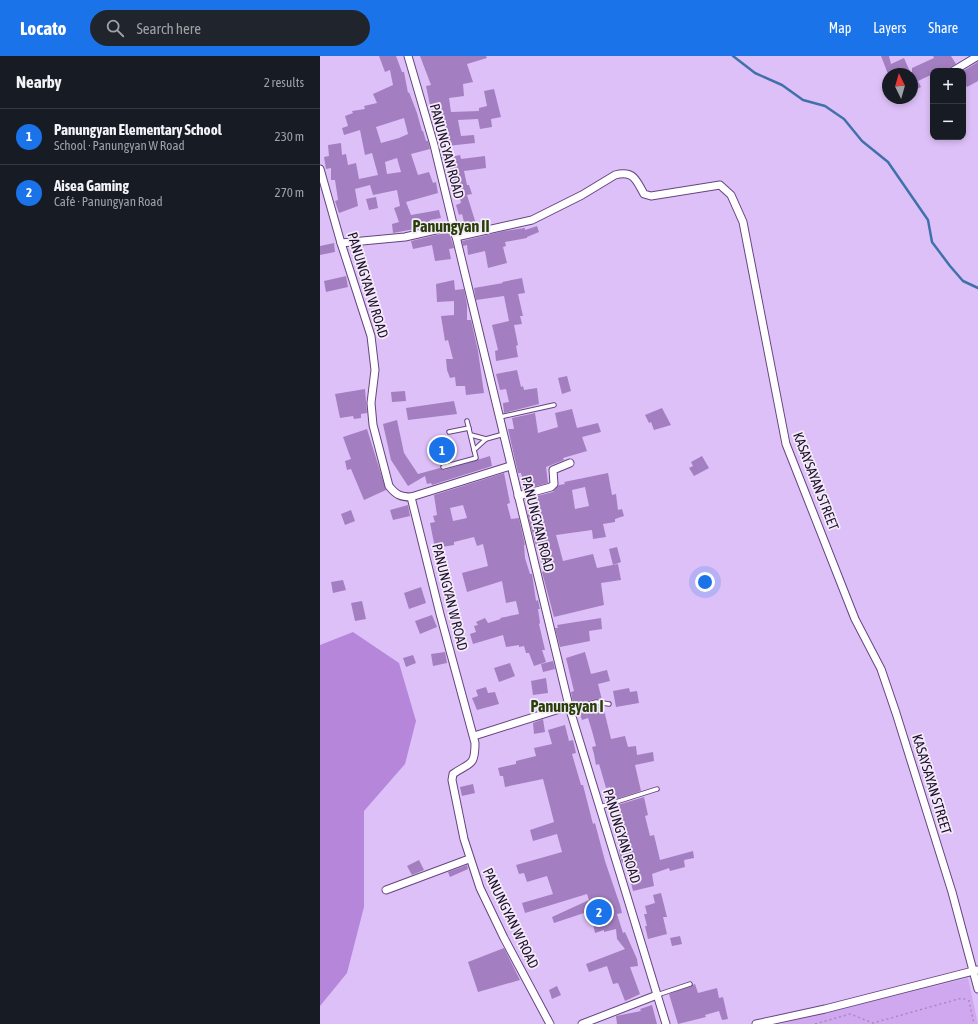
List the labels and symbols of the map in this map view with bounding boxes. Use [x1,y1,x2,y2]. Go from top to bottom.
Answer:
north arrow [882,68,918,104]
street label: PANUNGYAN ROAD [427,102,467,200]
district label: Panungyan II [412,217,490,235]
street label: PANUNGYAN W ROAD [344,230,392,340]
street label: KASAYSAYAN STREET [790,430,842,532]
pin: 1 [429,435,455,465]
street label: PANUNGYAN ROAD [518,475,558,573]
street label: PANUNGYAN W ROAD [429,542,471,652]
your location [695,572,715,592]
district label: Panungyan I [531,697,604,715]
street label: KASAYSAYAN STREET [909,732,955,836]
street label: PANUNGYAN ROAD [600,787,644,885]
street label: PANUNGYAN W ROAD [480,865,542,971]
pin: 2 [586,897,612,927]

